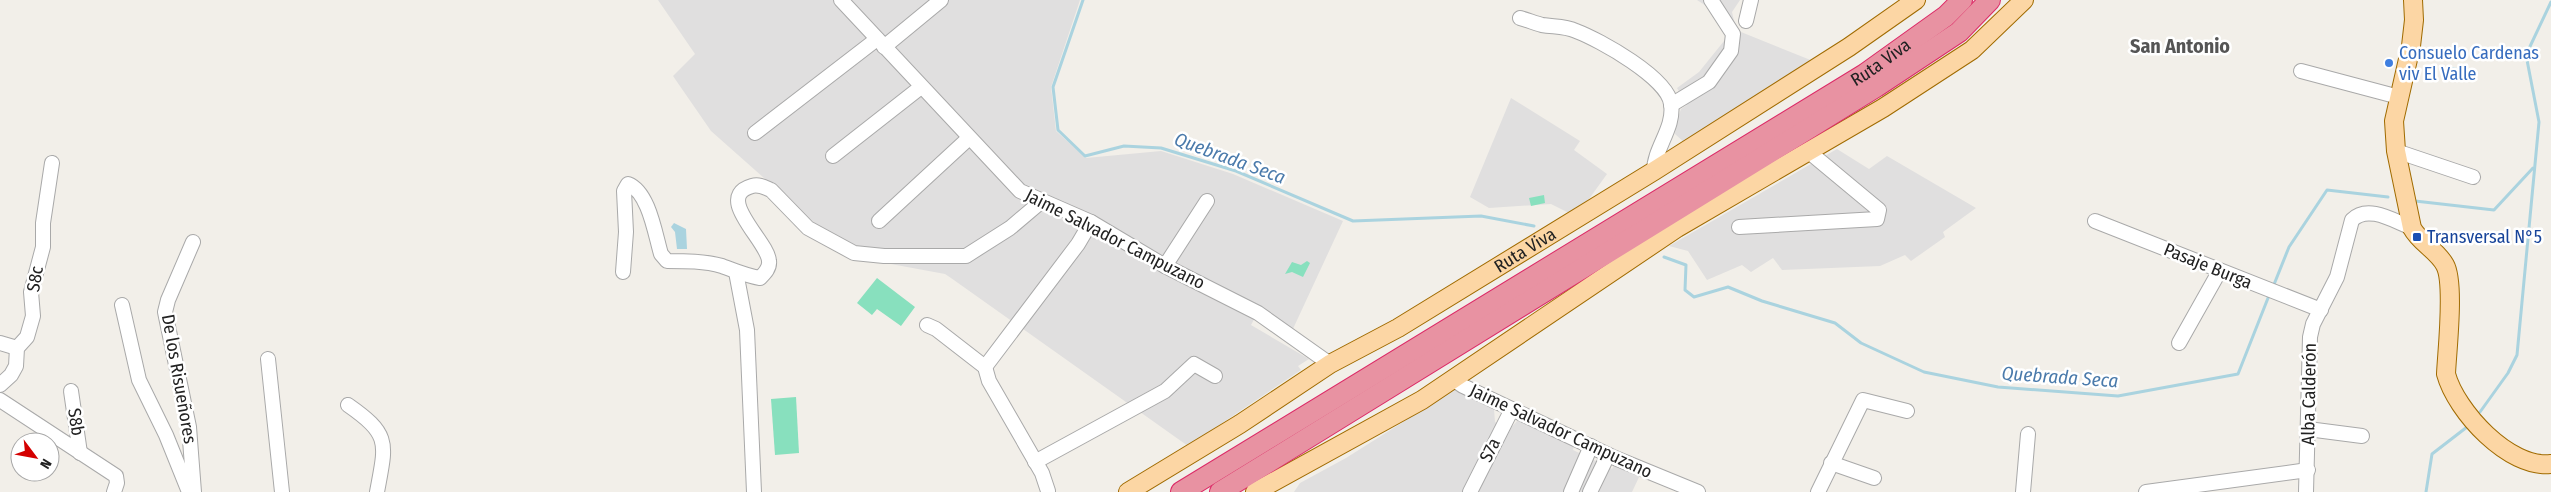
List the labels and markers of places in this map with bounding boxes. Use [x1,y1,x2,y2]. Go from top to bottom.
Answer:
place label: Consuelo Cardenas viv El Valle [2399,42,2539,85]
marker: Consuelo Cardenas viv El Valle [2383,57,2395,69]
place label: Transversal N°5 [2427,226,2542,248]
marker: Transversal N°5 [2411,231,2423,243]

